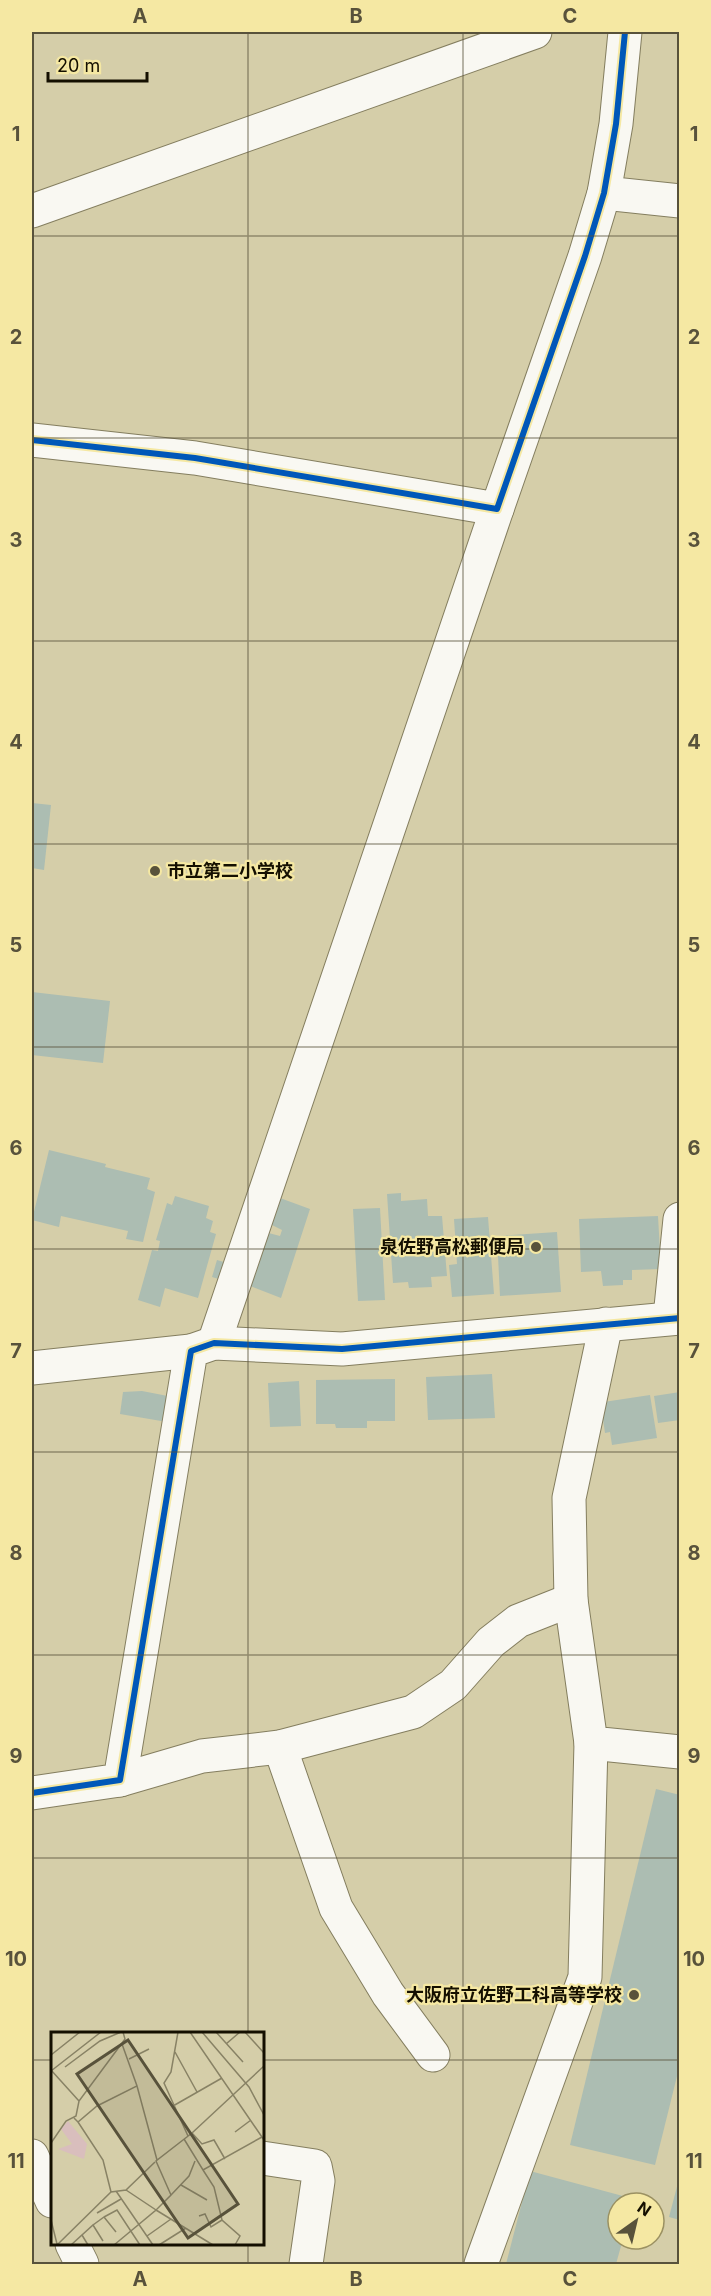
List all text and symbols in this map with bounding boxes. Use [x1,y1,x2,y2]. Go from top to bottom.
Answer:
text: A [133,4,148,28]
text: B [349,4,363,28]
text: C [563,4,577,28]
scale bar [48,45,147,83]
text: 20 m [57,55,100,76]
text: 1 [12,122,20,146]
text: 1 [690,122,698,146]
text: 2 [10,325,22,349]
text: 2 [688,325,700,349]
text: 3 [10,528,22,552]
text: 3 [688,528,700,552]
text: 4 [9,730,23,754]
text: 4 [687,730,701,754]
place label: 市立第二小学校 [167,860,293,881]
marker: 市立第二小学校 [148,864,162,878]
text: 5 [10,933,22,957]
text: 5 [688,933,700,957]
text: 6 [10,1136,23,1160]
text: 6 [688,1136,701,1160]
place label: 泉佐野高松郵便局 [380,1236,524,1257]
marker: 泉佐野高松郵便局 [529,1240,543,1254]
text: 7 [10,1339,22,1363]
text: 7 [688,1339,700,1363]
text: 8 [9,1541,23,1565]
text: 8 [687,1541,701,1565]
text: 9 [10,1744,23,1768]
text: 9 [688,1744,701,1768]
text: 10 [5,1947,27,1971]
text: 10 [683,1947,705,1971]
place label: 大阪府立佐野工科高等学校 [406,1984,622,2005]
marker: 大阪府立佐野工科高等学校 [627,1988,641,2002]
inset map [51,2032,264,2245]
text: 11 [7,2149,25,2173]
text: 11 [685,2149,703,2173]
north arrow [606,2191,666,2251]
text: N [634,2197,655,2220]
text: A [133,2267,148,2291]
text: B [349,2267,363,2291]
text: C [563,2267,577,2291]

